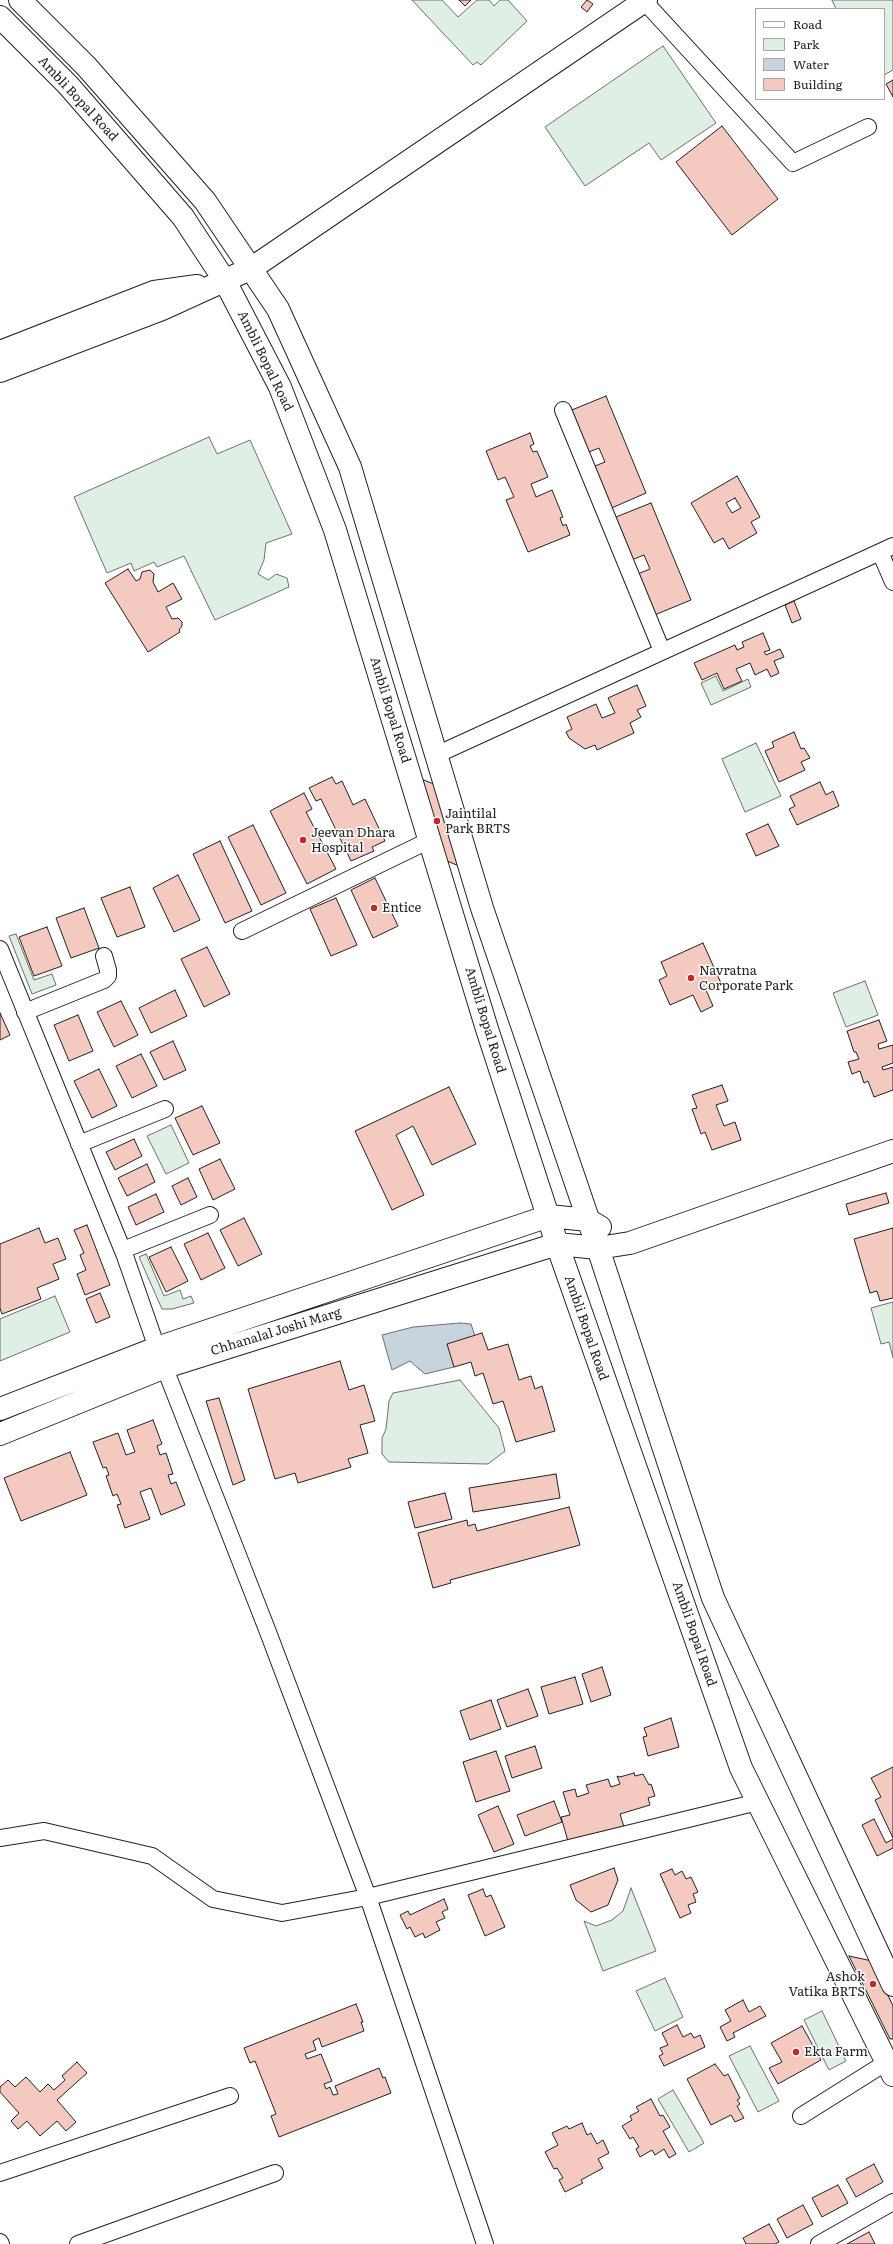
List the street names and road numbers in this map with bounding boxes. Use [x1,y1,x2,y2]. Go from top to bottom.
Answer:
street label: Ambli Bopal Road [35,53,121,145]
street label: Ambli Bopal Road [234,308,296,414]
street label: Ambli Bopal Road [366,655,414,765]
street label: Ambli Bopal Road [461,965,509,1075]
street label: Ambli Bopal Road [561,1273,611,1383]
street label: Chhanalal Joshi Marg [209,1305,343,1359]
street label: Ambli Bopal Road [669,1579,719,1689]

